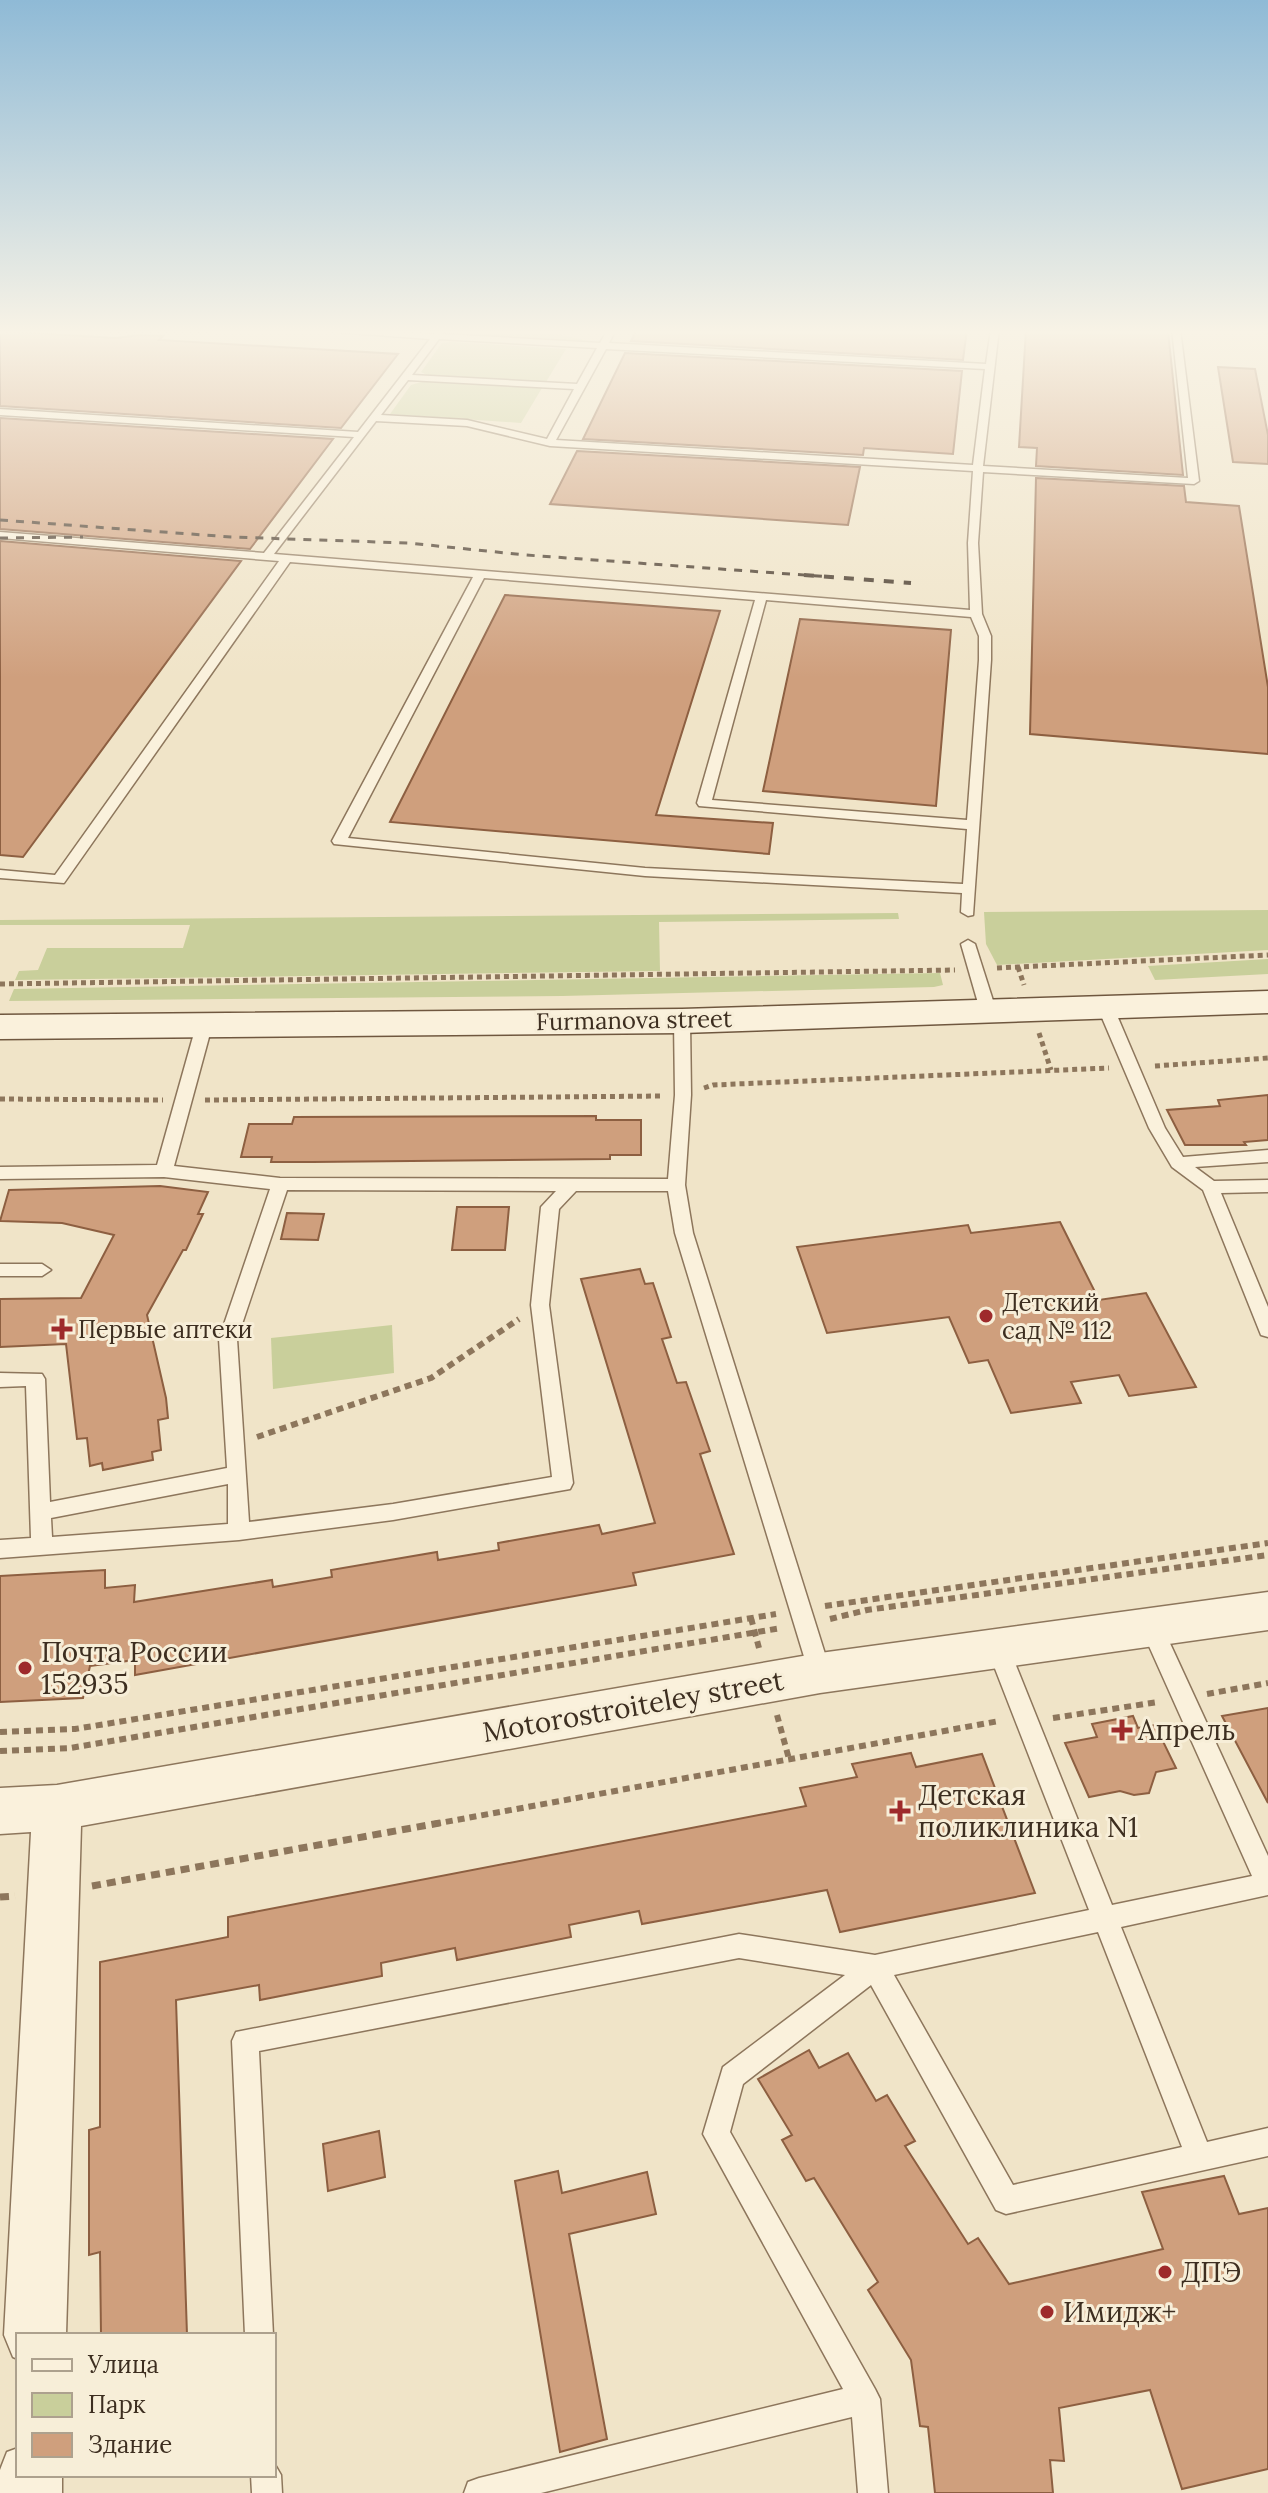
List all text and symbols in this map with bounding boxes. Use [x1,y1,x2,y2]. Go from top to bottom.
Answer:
street label: Furmanova street [536,1003,733,1037]
place label: Детский сад № 112 [1002,1287,1112,1346]
marker: Детский сад № 112 [977,1307,995,1325]
place label: Первые аптеки [78,1314,253,1345]
marker: Первые аптеки [53,1320,71,1338]
place label: Почта России 152935 [41,1634,227,1702]
marker: Почта России 152935 [16,1659,34,1677]
street label: Motorostroiteley street [480,1662,787,1750]
place label: Апрель [1137,1712,1235,1748]
marker: Апрель [1113,1721,1131,1739]
place label: Детская поликлиника N1 [918,1777,1138,1845]
marker: Детская поликлиника N1 [889,1800,911,1822]
place label: ДПЭ [1181,2254,1241,2290]
marker: ДПЭ [1156,2263,1174,2281]
place label: Имидж+ [1063,2294,1176,2330]
marker: Имидж+ [1038,2303,1056,2321]
legend [16,2333,276,2477]
text: Улица [87,2349,159,2380]
text: Парк [88,2389,146,2420]
text: Здание [88,2429,172,2460]

